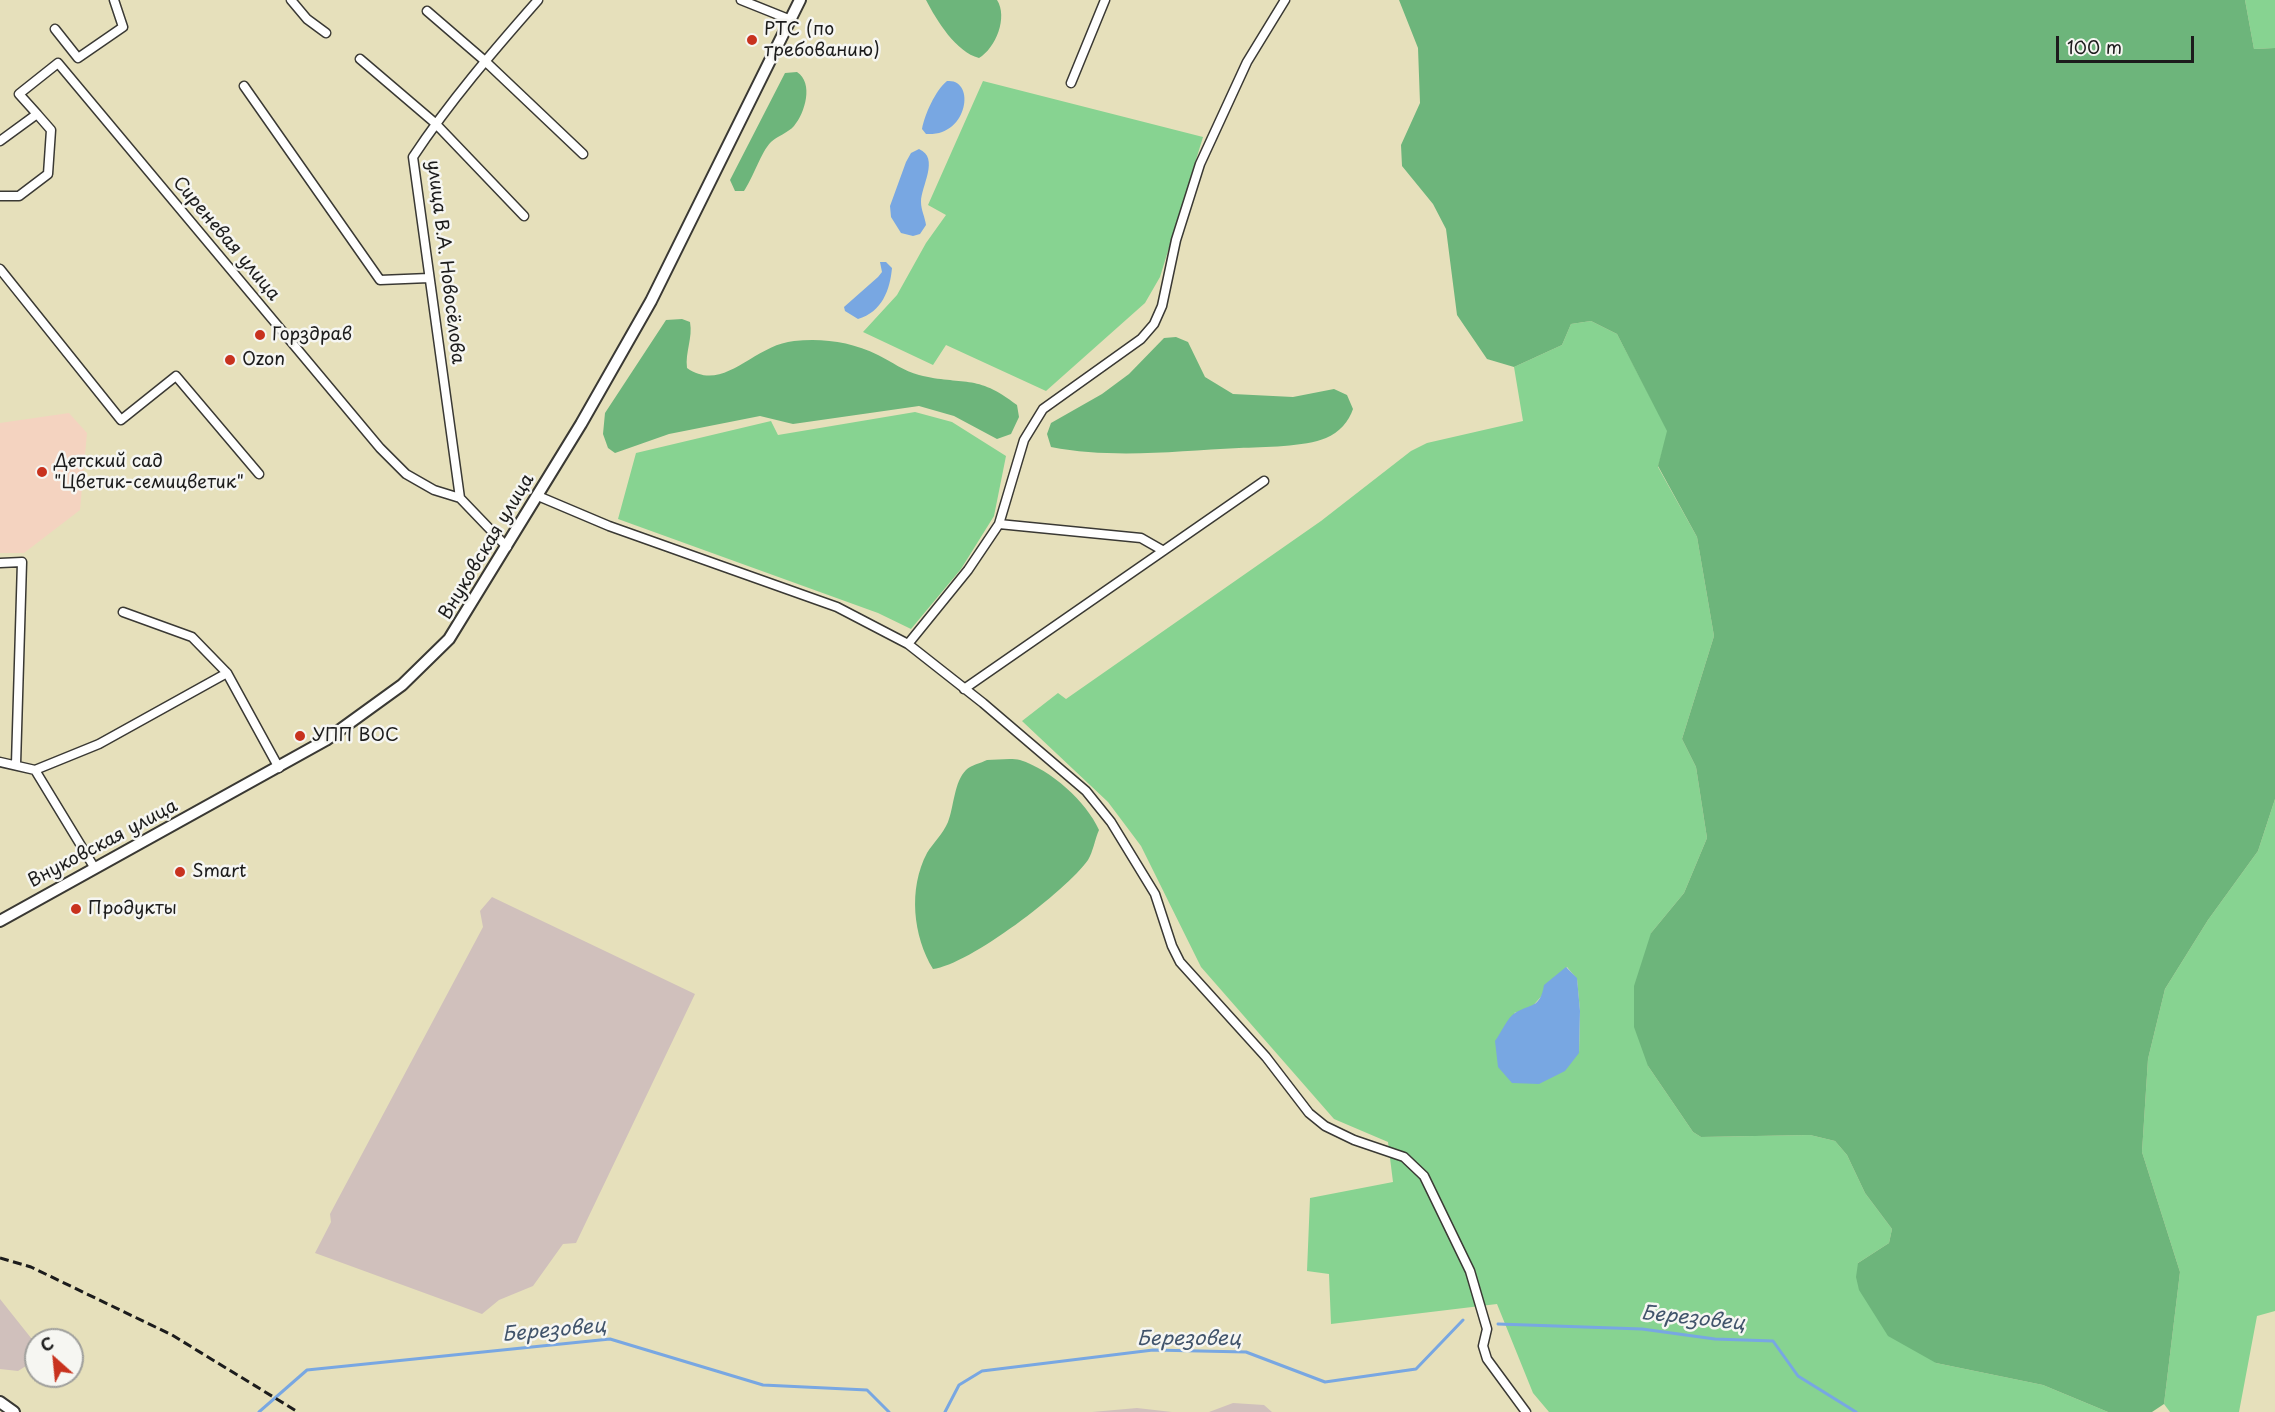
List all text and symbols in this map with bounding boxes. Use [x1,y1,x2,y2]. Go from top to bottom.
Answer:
place label: РТС (по требованию) [764,19,880,62]
scale bar [2059,24,2197,62]
marker: РТС (по требованию) [745,33,759,47]
text: 100 m [2067,33,2122,60]
street label: улица В.А. Новосёлова [422,159,468,365]
street label: Сиреневая улица [168,173,284,305]
place label: Горздрав [272,324,352,346]
marker: Горздрав [253,328,267,342]
place label: Ozon [242,349,285,371]
marker: Ozon [223,353,237,367]
place label: Детский сад "Цветик-семицветик" [54,451,244,494]
marker: Детский сад "Цветик-семицветик" [35,465,49,479]
street label: Внуковская улица [435,470,539,624]
place label: УПП ВОС [312,725,399,747]
marker: УПП ВОС [293,729,307,743]
street label: Внуковская улица [24,795,182,893]
place label: Smart [192,861,246,883]
marker: Smart [173,865,187,879]
place label: Продукты [88,898,177,920]
marker: Продукты [69,902,83,916]
water label: Березовец [1640,1302,1746,1336]
water label: Березовец [501,1315,607,1347]
water label: Березовец [1137,1327,1241,1351]
north arrow [24,1328,84,1388]
text: С [36,1330,58,1357]

